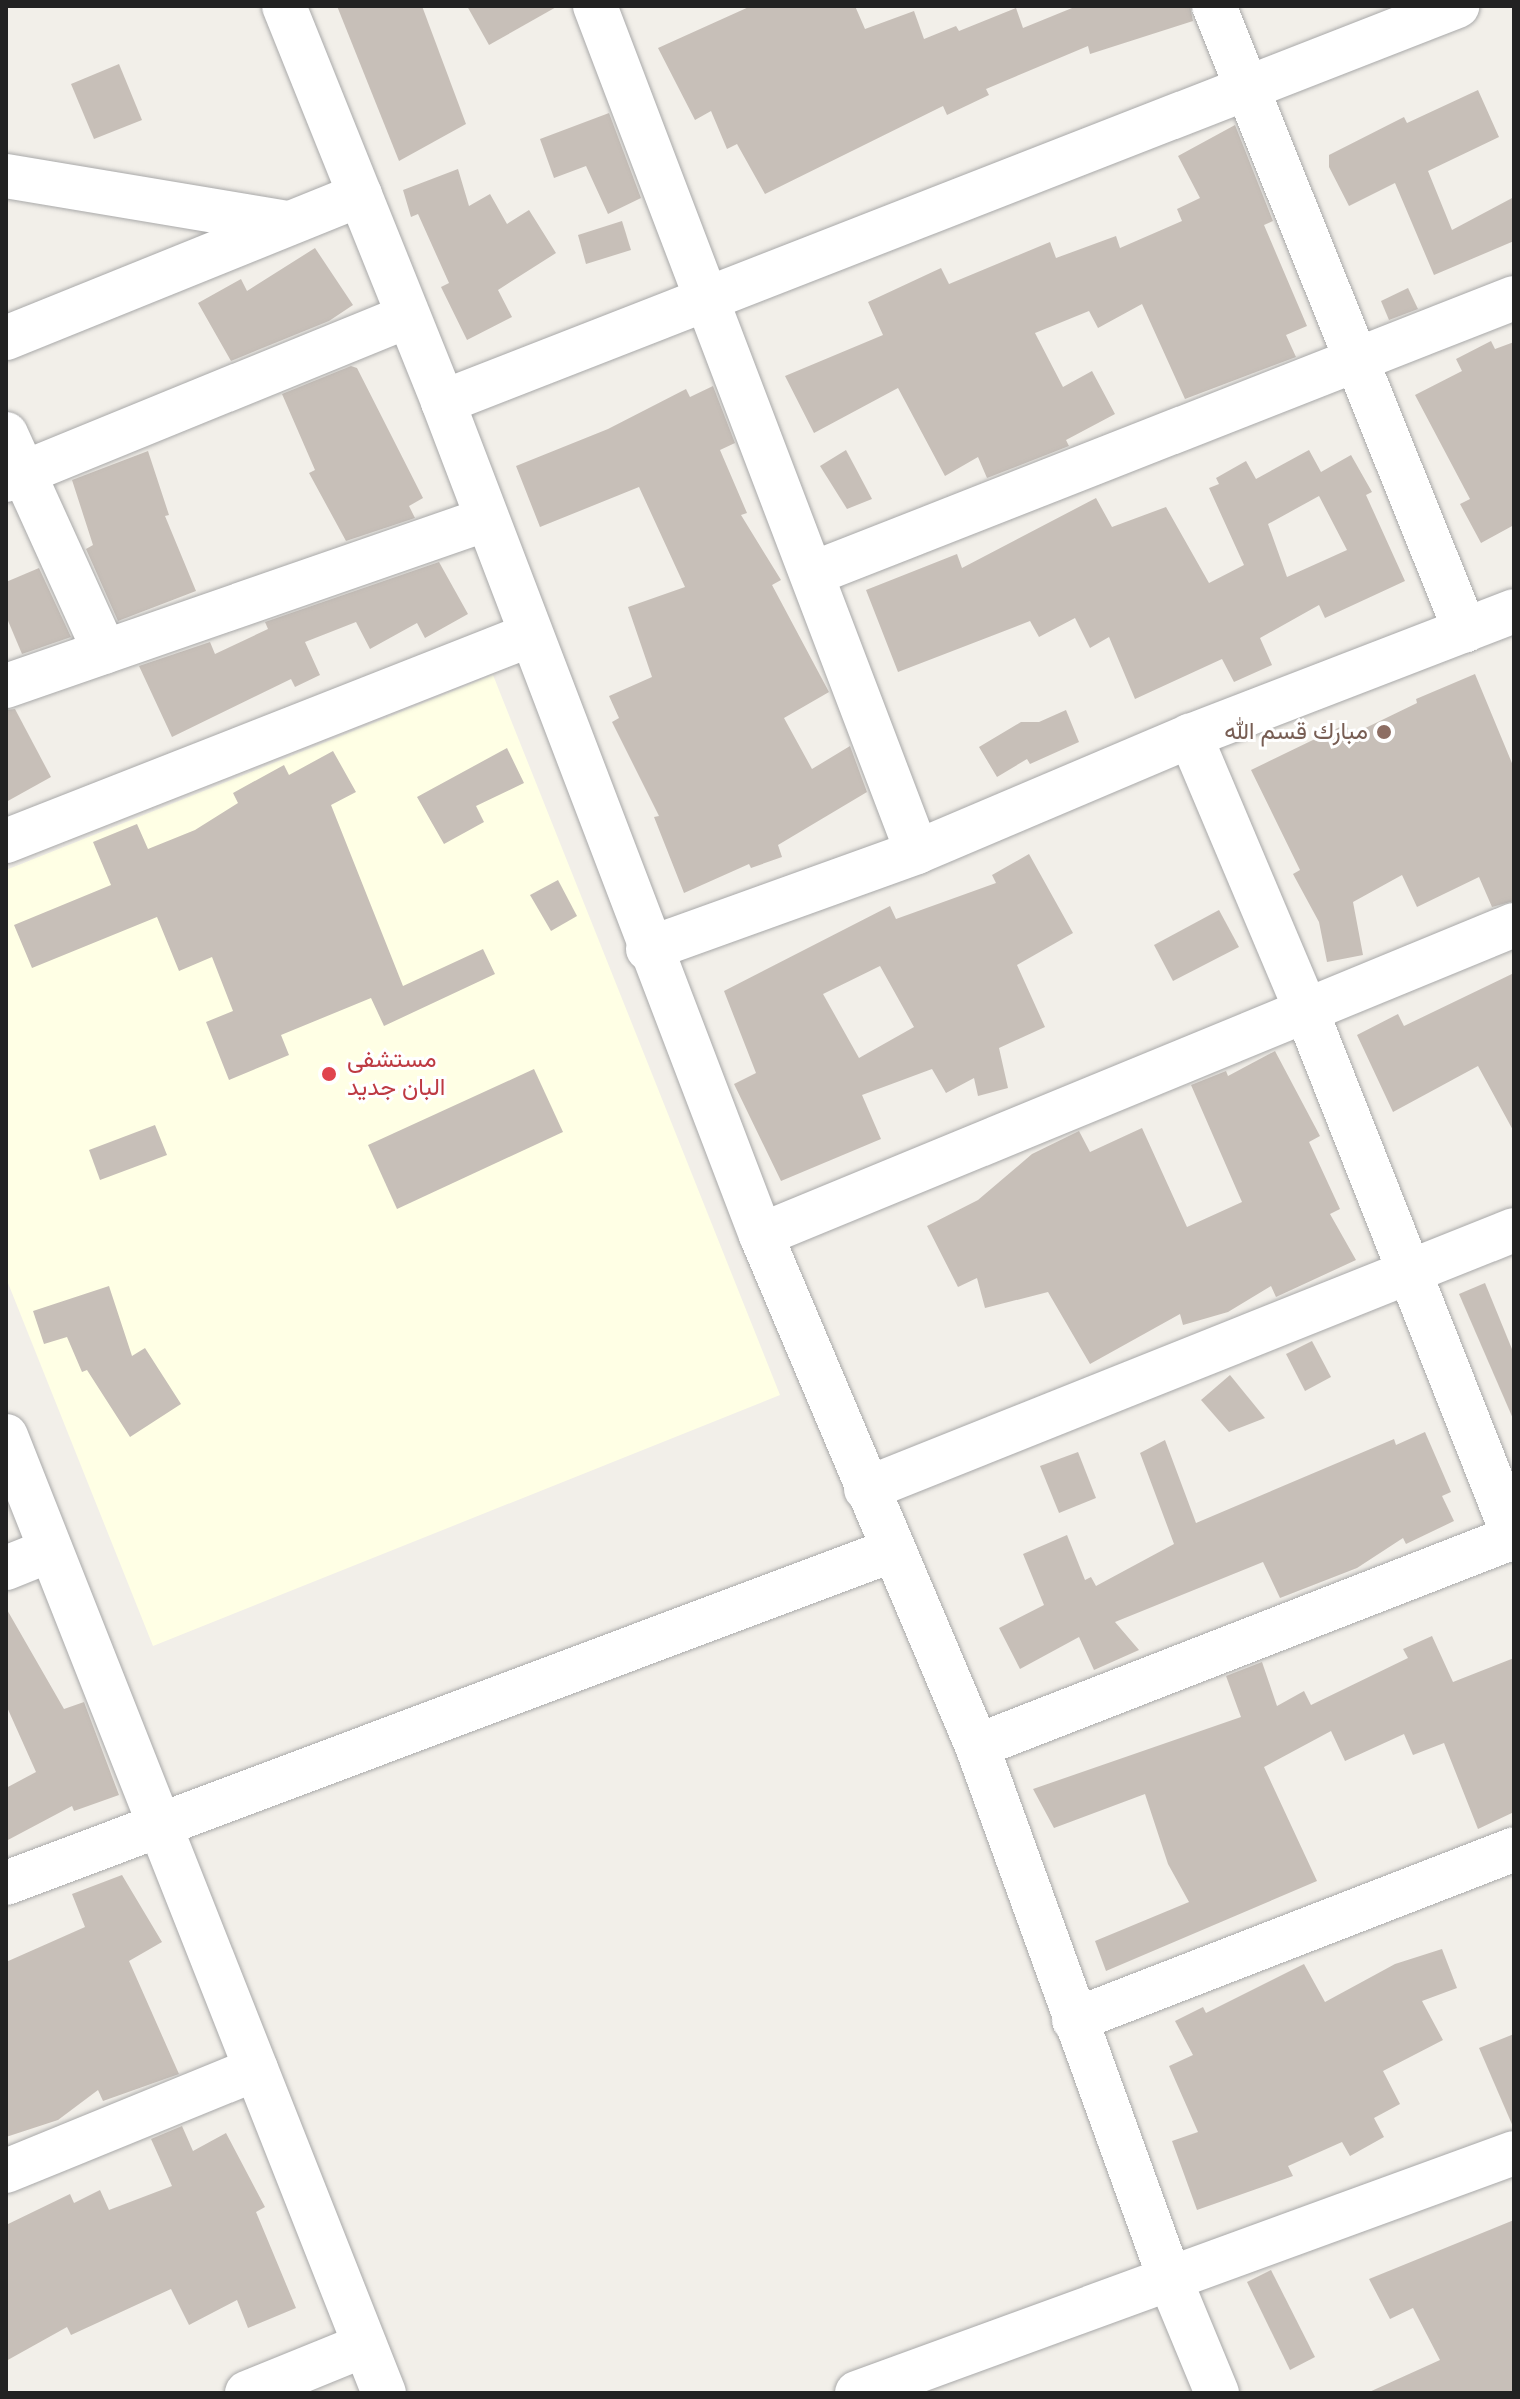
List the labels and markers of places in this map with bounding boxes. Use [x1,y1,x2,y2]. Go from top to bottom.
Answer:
place label: مبارك قسم الله [1224,718,1368,746]
marker: مبارك قسم الله [1375,723,1393,741]
place label: مستشفى البان جديد [347,1046,445,1102]
marker: مستشفى البان جديد [318,1063,340,1085]

